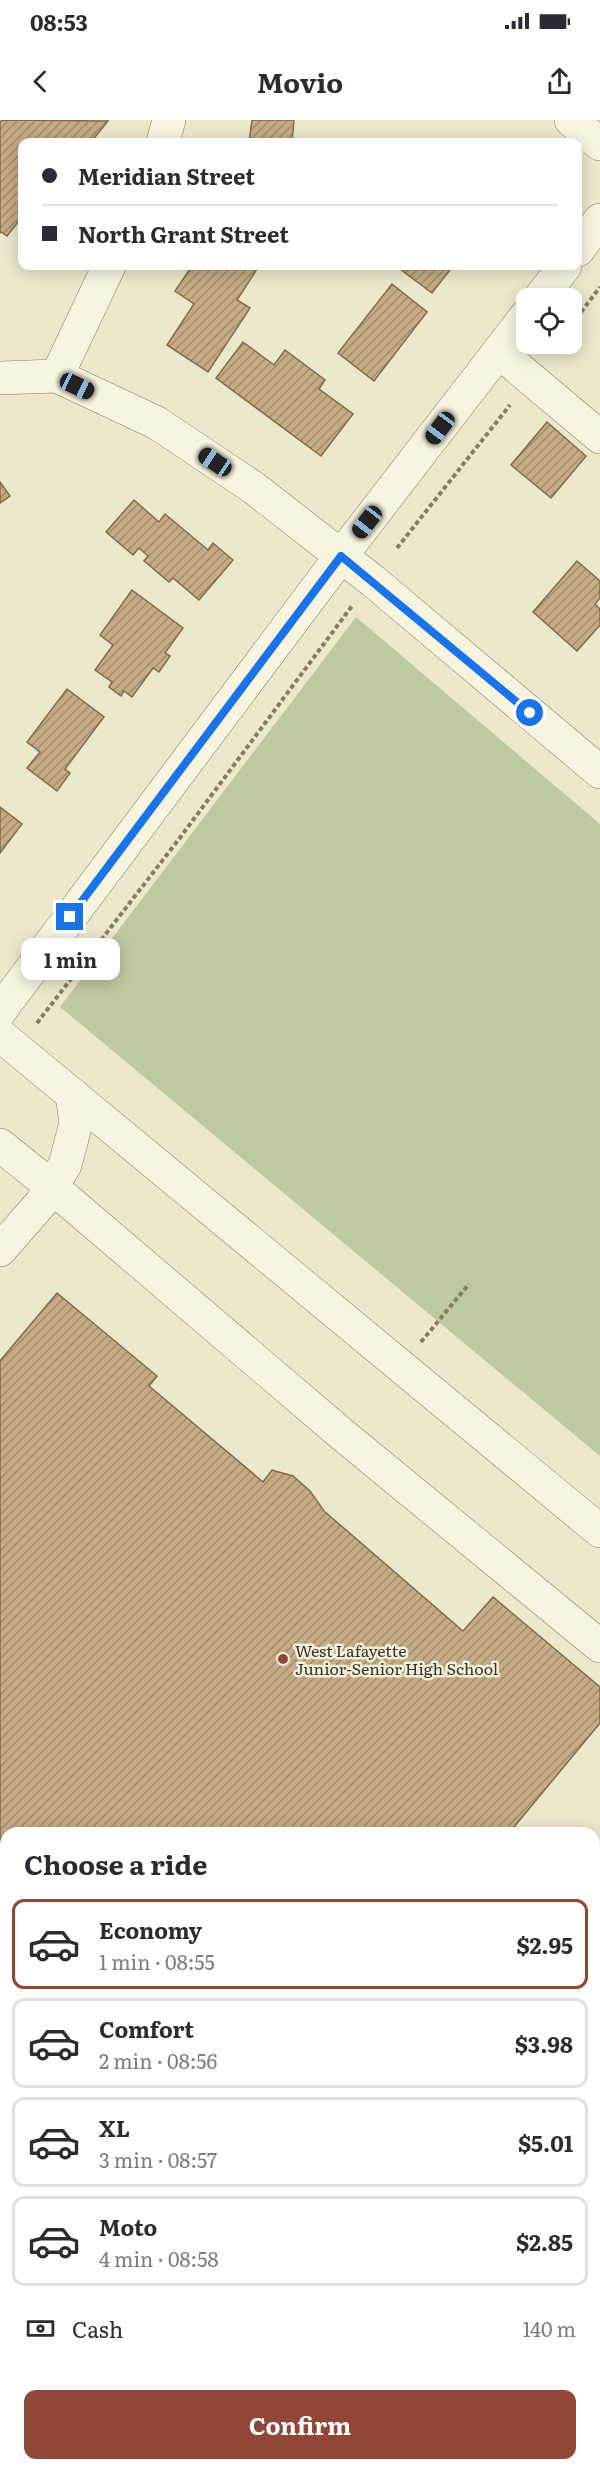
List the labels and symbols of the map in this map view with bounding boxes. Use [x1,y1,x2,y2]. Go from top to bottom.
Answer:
car [57,370,97,402]
car [422,408,458,448]
car [195,444,235,480]
car [349,502,385,542]
route start [516,699,543,726]
route end [56,903,83,930]
callout: 1 min [20,938,119,980]
place label: West Lafayette Junior-Senior High School [295,1638,498,1680]
marker: West Lafayette Junior-Senior High School [276,1652,290,1666]

